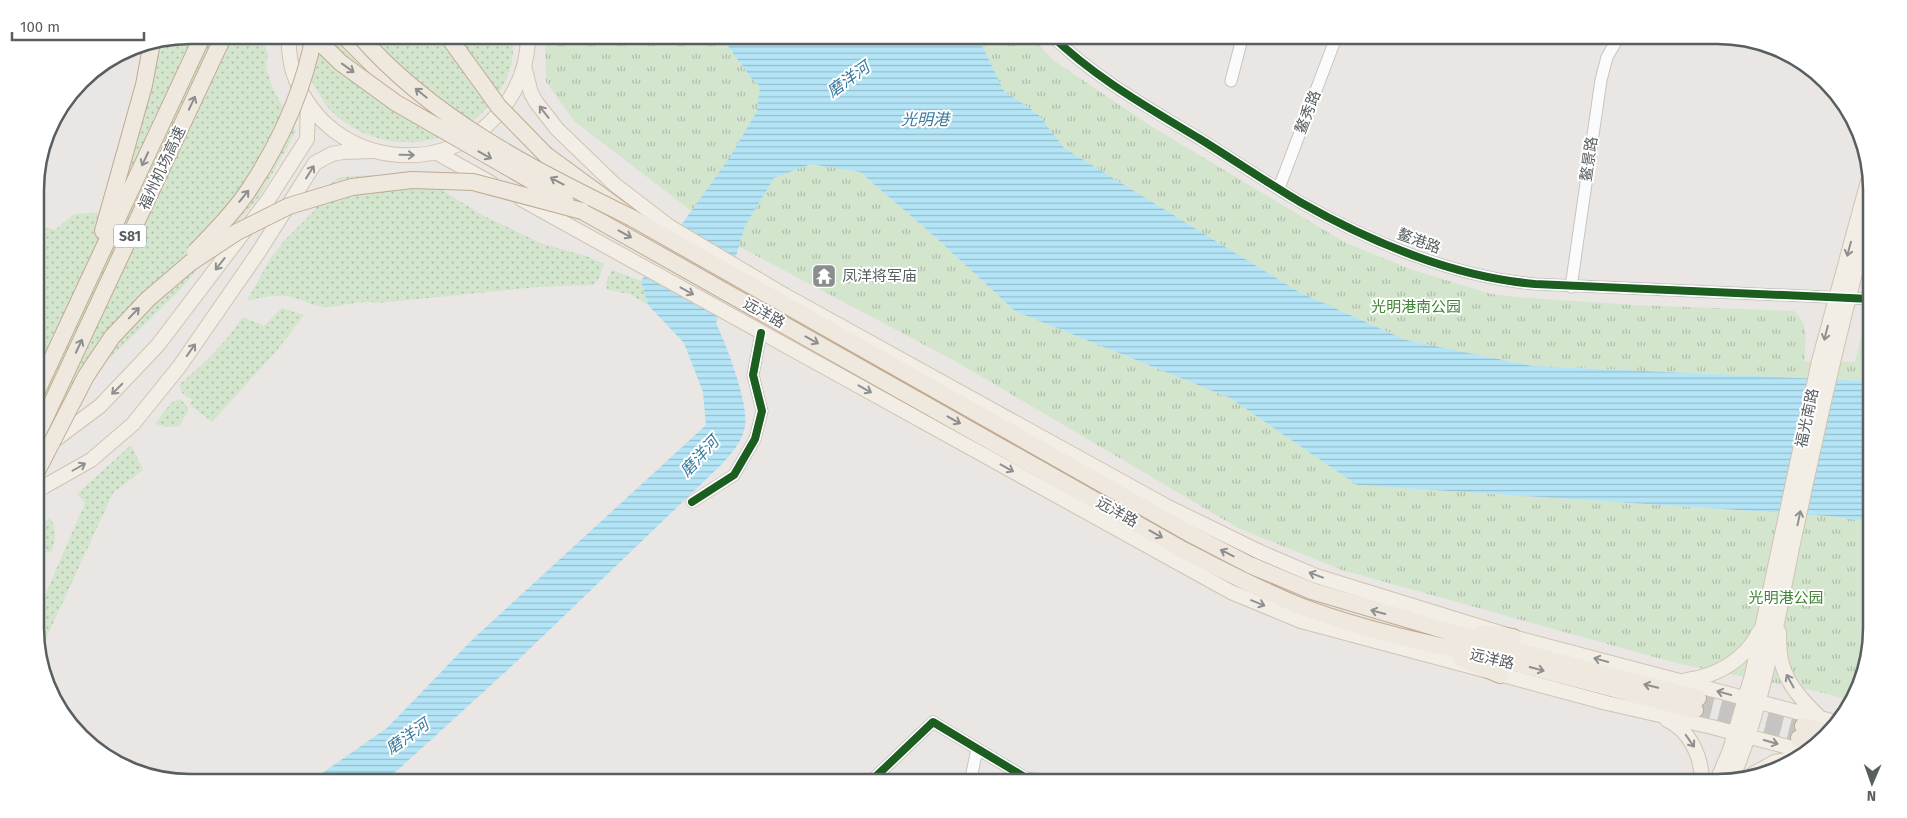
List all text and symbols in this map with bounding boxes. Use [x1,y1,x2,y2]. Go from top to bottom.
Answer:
scale bar [12,10,145,42]
text: 100 m [20,18,60,36]
water label: 磨洋河 [823,56,876,101]
one-way arrow [341,63,355,73]
one-way arrow [415,87,428,98]
street label: 鳌秀路 [1292,88,1324,136]
one-way arrow [188,96,197,111]
one-way arrow [538,106,549,119]
water label: 光明港 [901,110,951,129]
street label: 福州机场高速 [135,123,189,213]
street label: 鳌景路 [1577,135,1601,183]
one-way arrow [478,150,492,160]
one-way arrow [140,151,150,166]
one-way arrow [399,151,415,160]
one-way arrow [305,165,315,179]
one-way arrow [550,176,565,185]
one-way arrow [238,190,249,203]
road number: S81 [114,225,146,248]
street label: 鳌港路 [1395,225,1443,257]
one-way arrow [617,230,631,240]
one-way arrow [1844,240,1853,256]
one-way arrow [215,257,226,270]
temple icon: 凤洋将军庙 [811,263,837,289]
place label: 凤洋将军庙 [842,267,917,285]
one-way arrow [680,287,694,297]
street label: 远洋路 [740,294,788,332]
park label: 光明港南公园 [1371,298,1461,316]
one-way arrow [128,307,140,320]
one-way arrow [1821,325,1831,341]
one-way arrow [804,336,819,345]
one-way arrow [74,339,84,354]
one-way arrow [186,344,196,358]
one-way arrow [111,383,123,395]
one-way arrow [858,384,873,394]
street label: 福光南路 [1792,387,1822,449]
one-way arrow [946,415,961,425]
water label: 磨洋河 [676,430,725,480]
one-way arrow [71,461,85,471]
one-way arrow [1000,463,1015,473]
street label: 远洋路 [1093,493,1141,531]
one-way arrow [1794,511,1804,527]
one-way arrow [1148,530,1163,540]
one-way arrow [1220,548,1235,557]
one-way arrow [1309,570,1325,579]
park label: 光明港公园 [1748,589,1824,607]
one-way arrow [1250,599,1265,609]
one-way arrow [1370,607,1386,616]
street label: 远洋路 [1468,645,1516,673]
one-way arrow [1593,655,1609,664]
one-way arrow [1528,665,1544,675]
one-way arrow [1785,673,1795,688]
one-way arrow [1643,681,1659,690]
one-way arrow [1717,687,1733,697]
water label: 磨洋河 [382,713,435,758]
one-way arrow [1685,734,1695,748]
one-way arrow [1762,737,1778,747]
north arrow [1847,758,1897,808]
text: N [1867,787,1877,804]

